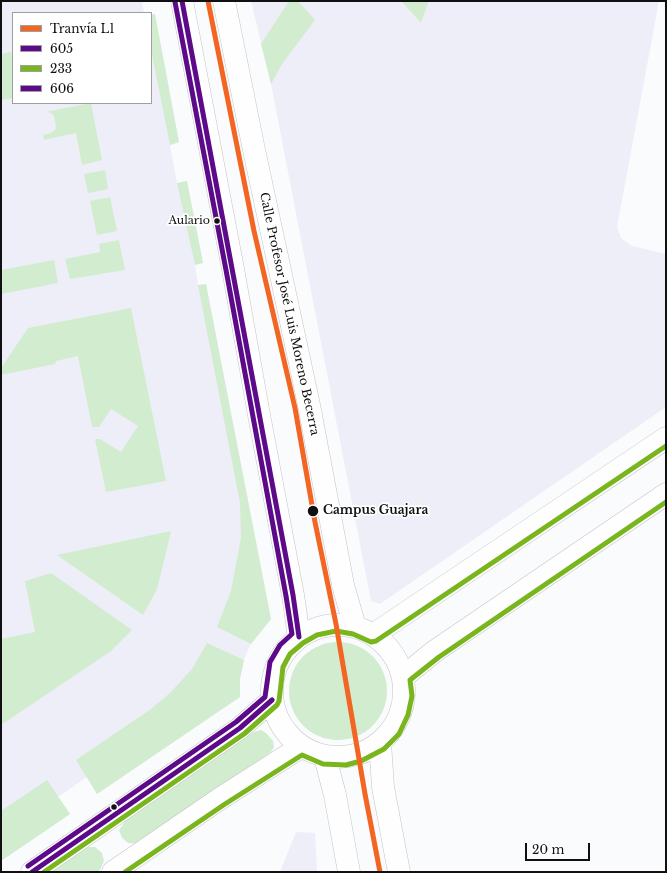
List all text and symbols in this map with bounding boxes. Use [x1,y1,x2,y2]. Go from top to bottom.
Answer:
legend [12,12,152,104]
text: Tranvía L1 [50,21,115,36]
text: 605 [50,41,73,56]
text: 233 [50,61,72,76]
text: 606 [50,81,74,96]
street label: Calle Profesor José Luis Moreno Becerra [256,191,322,437]
place label: Aulario [168,214,210,228]
marker: Aulario [212,216,222,226]
marker: Campus Guajara [306,504,320,518]
place label: Campus Guajara [323,504,428,518]
unlabelled marker [109,802,119,812]
scale bar [527,835,592,861]
text: 20 m [532,842,564,857]

